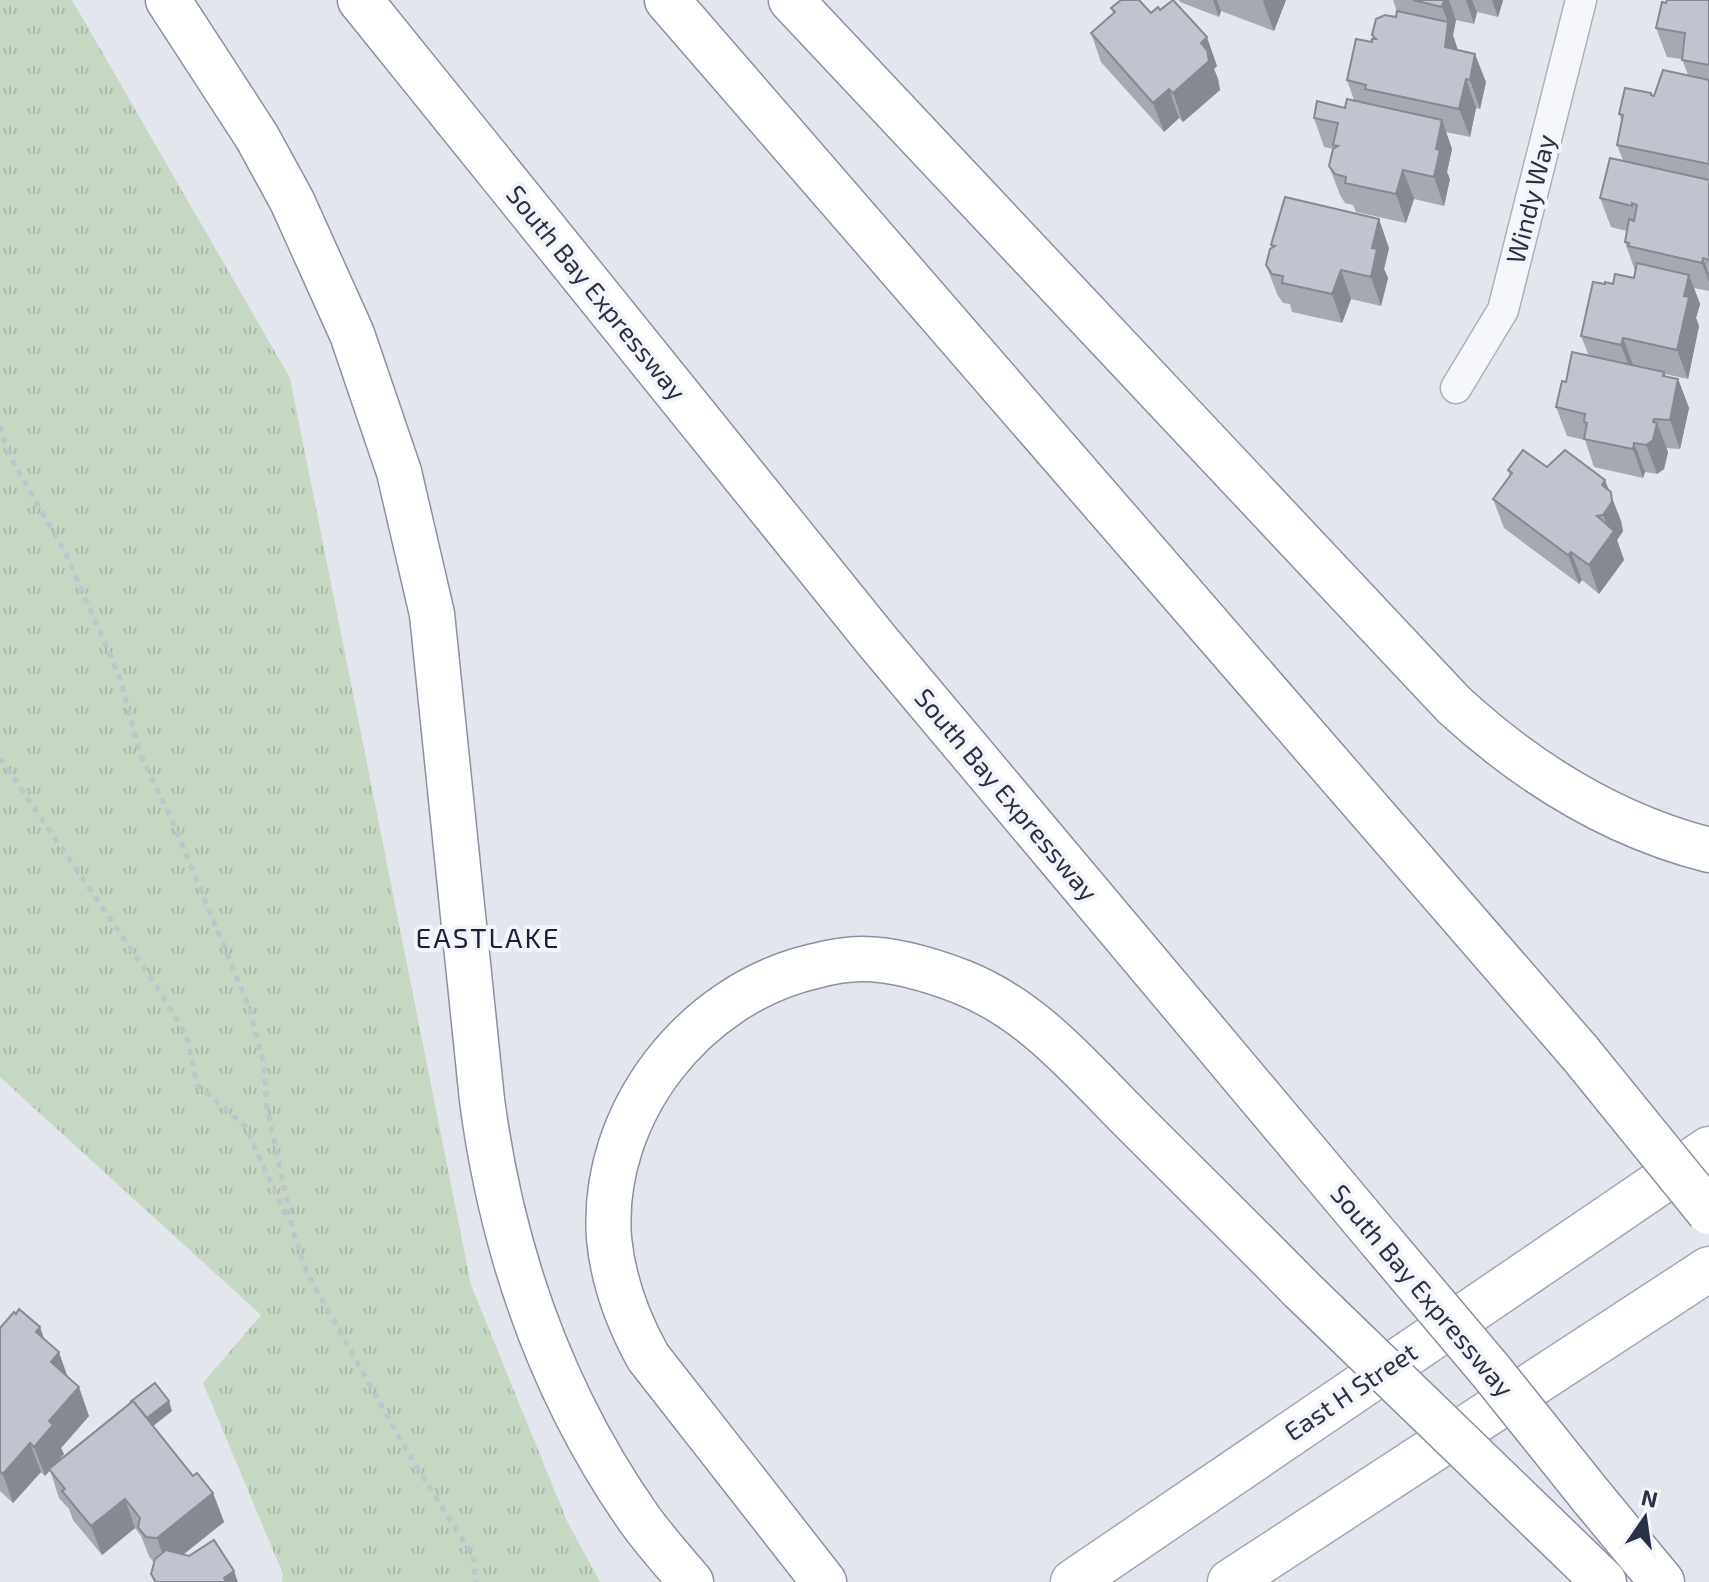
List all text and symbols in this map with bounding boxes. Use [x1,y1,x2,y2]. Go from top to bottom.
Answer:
street label: Windy Way [1499,131,1561,266]
street label: South Bay Expressway [501,178,694,406]
street label: South Bay Expressway [909,682,1105,907]
district label: EASTLAKE [416,920,560,954]
street label: South Bay Expressway [1325,1178,1521,1403]
street label: East H Street [1278,1335,1422,1446]
north arrow [1605,1478,1685,1558]
text: N [1639,1483,1660,1512]

